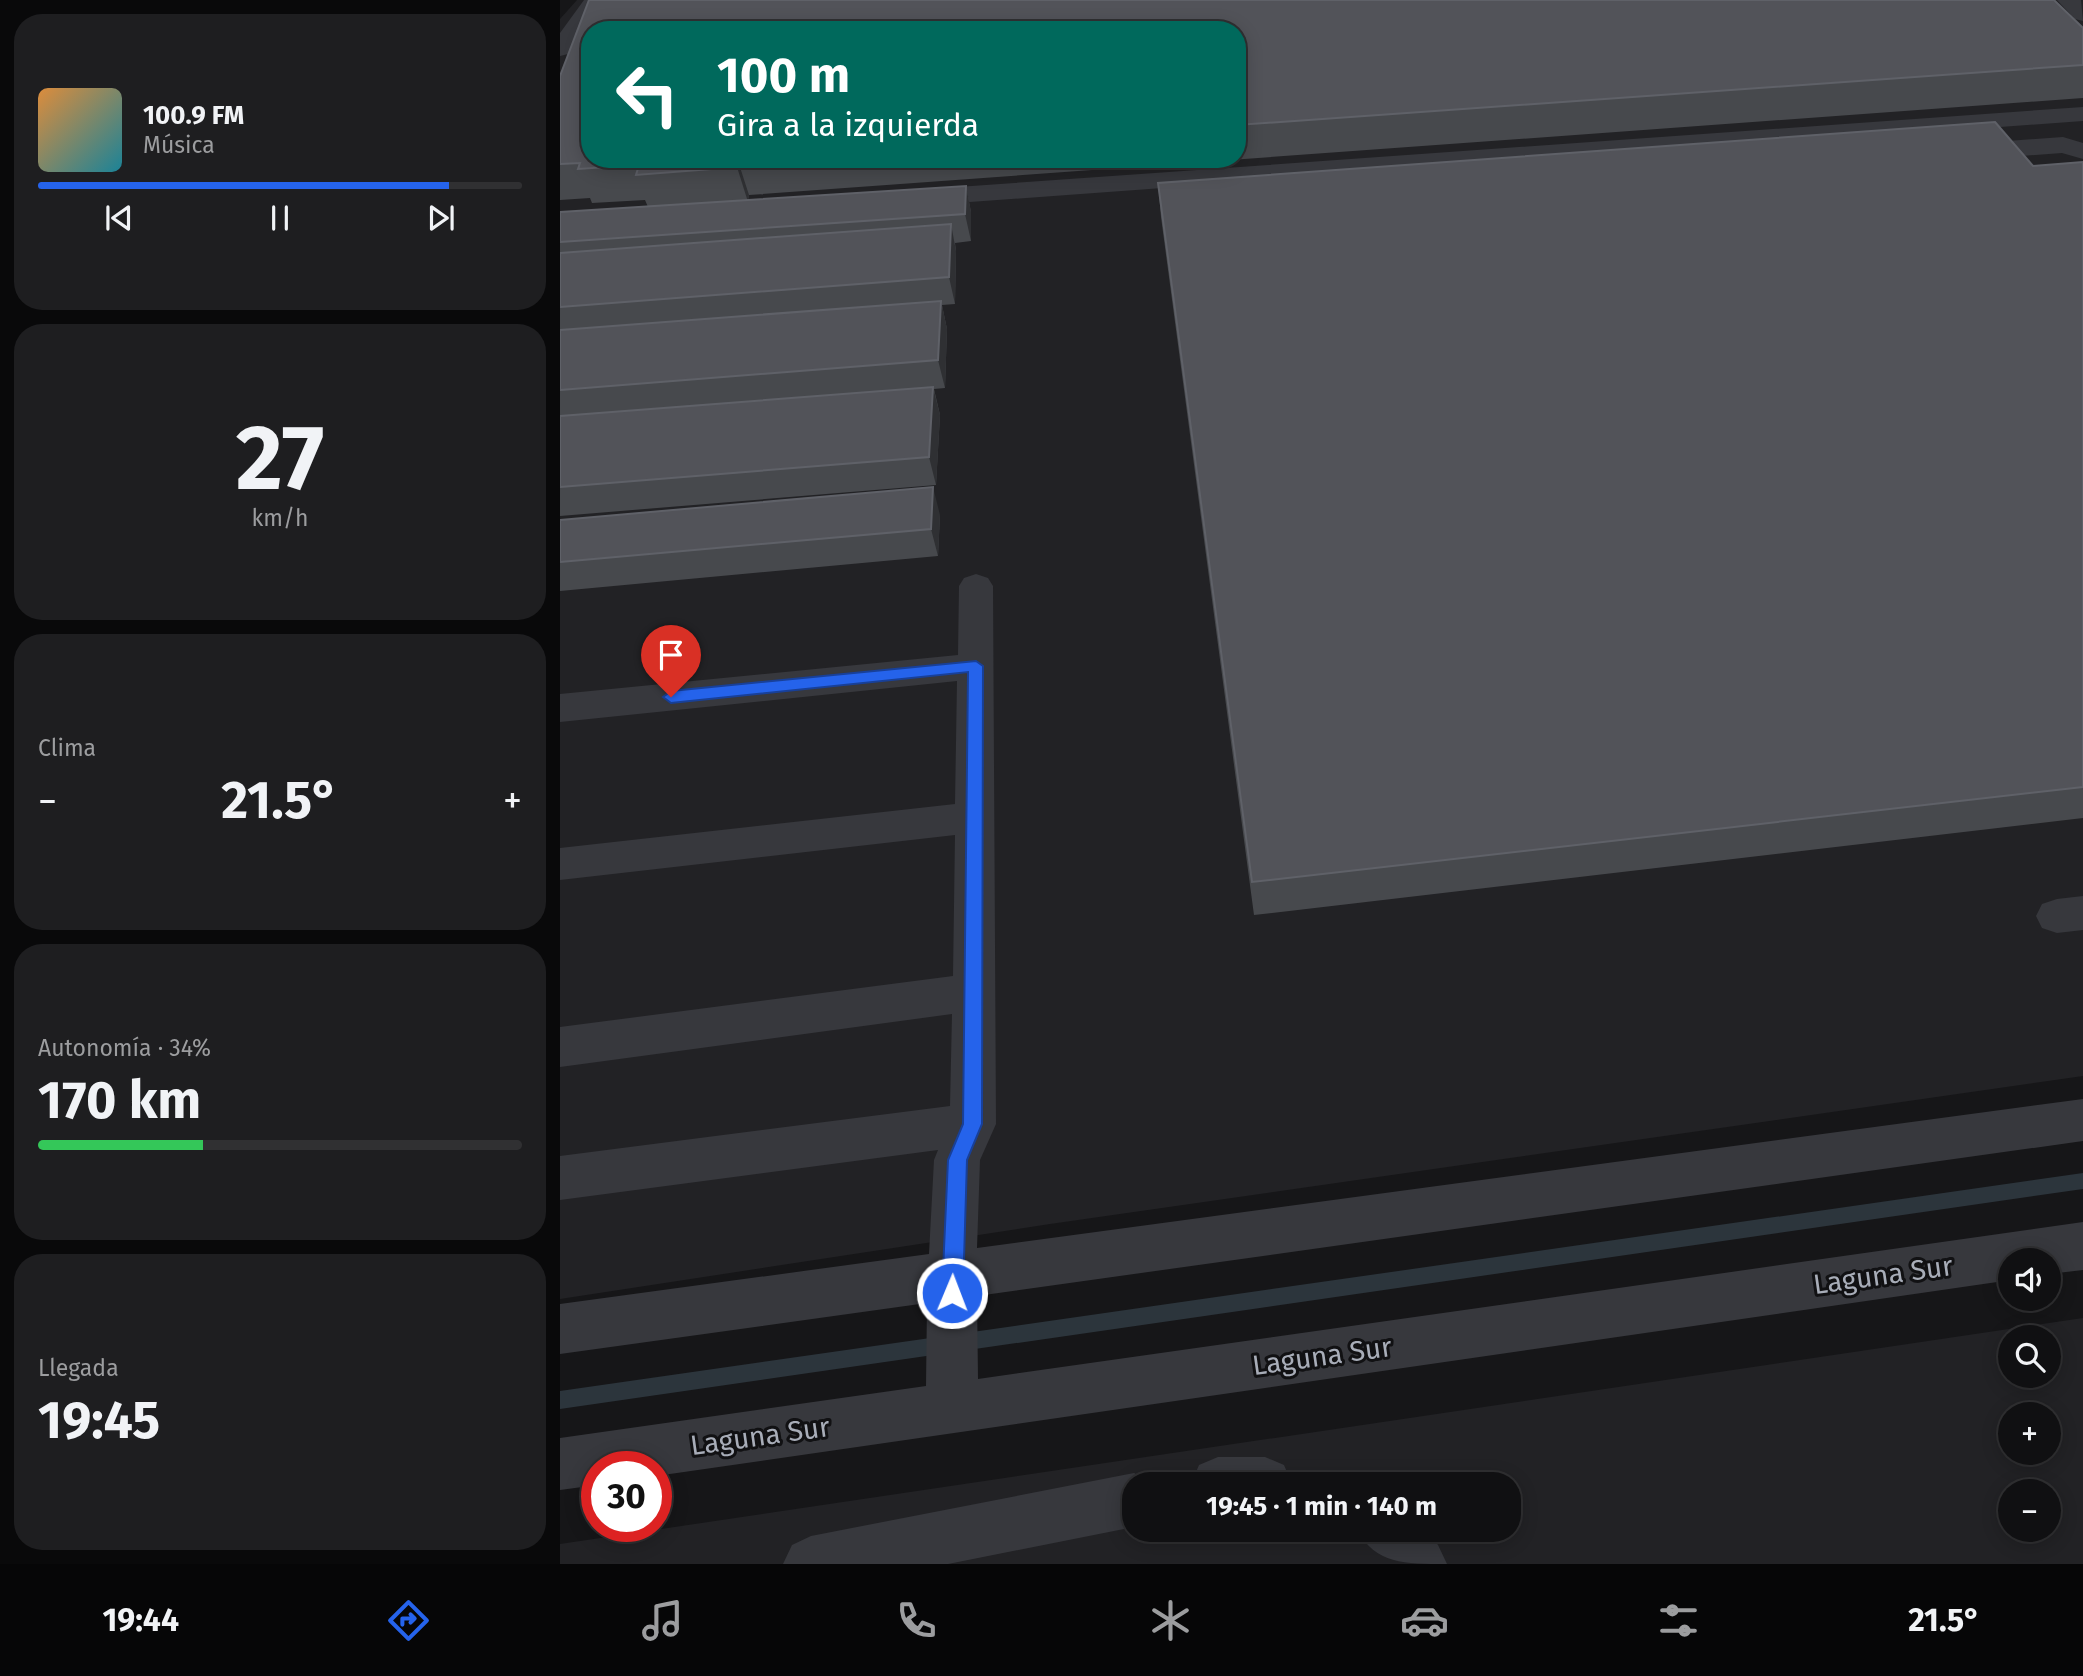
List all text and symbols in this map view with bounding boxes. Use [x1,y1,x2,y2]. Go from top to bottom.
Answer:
text: 100 m [717,46,850,105]
icon: left [602,49,693,140]
text: 100.9 FM [143,100,244,131]
text: Gira a la izquierda [717,106,979,144]
text: Música [143,131,215,159]
icon: previous [100,199,138,237]
icon: pause [261,199,299,237]
icon: next [422,199,460,237]
text: 27 [236,404,324,513]
text: km/h [252,504,308,532]
pin [641,625,701,697]
icon: arrive [652,636,690,674]
text: Clima [38,734,96,762]
text: 21.5° [221,769,339,832]
text: − [38,778,57,824]
text: + [503,778,522,824]
text: Autonomía · 34% [38,1034,211,1062]
text: 170 km [38,1069,201,1132]
map controls [1998,1248,2061,1542]
button: sound [1998,1248,2061,1311]
street label: Laguna Sur [1811,1249,1955,1301]
position arrow [915,1256,989,1330]
button: search [1998,1325,2061,1388]
street label: Laguna Sur [1250,1330,1394,1382]
text: Llegada [38,1354,119,1382]
text: 19:45 [38,1389,160,1452]
button: + [1998,1402,2061,1465]
street label: Laguna Sur [688,1410,832,1462]
speed limit sign: 30 [581,1451,672,1542]
button: − [1998,1479,2061,1542]
text: 19:45 · 1 min · 140 m [1206,1491,1437,1522]
icon: directions [384,1596,433,1645]
icon: music [638,1596,687,1645]
icon: phone [892,1596,941,1645]
icon: climate [1146,1596,1195,1645]
icon: car [1400,1596,1449,1645]
icon: filters [1654,1596,1703,1645]
text: 19:44 [103,1601,179,1639]
text: 21.5° [1908,1601,1980,1639]

